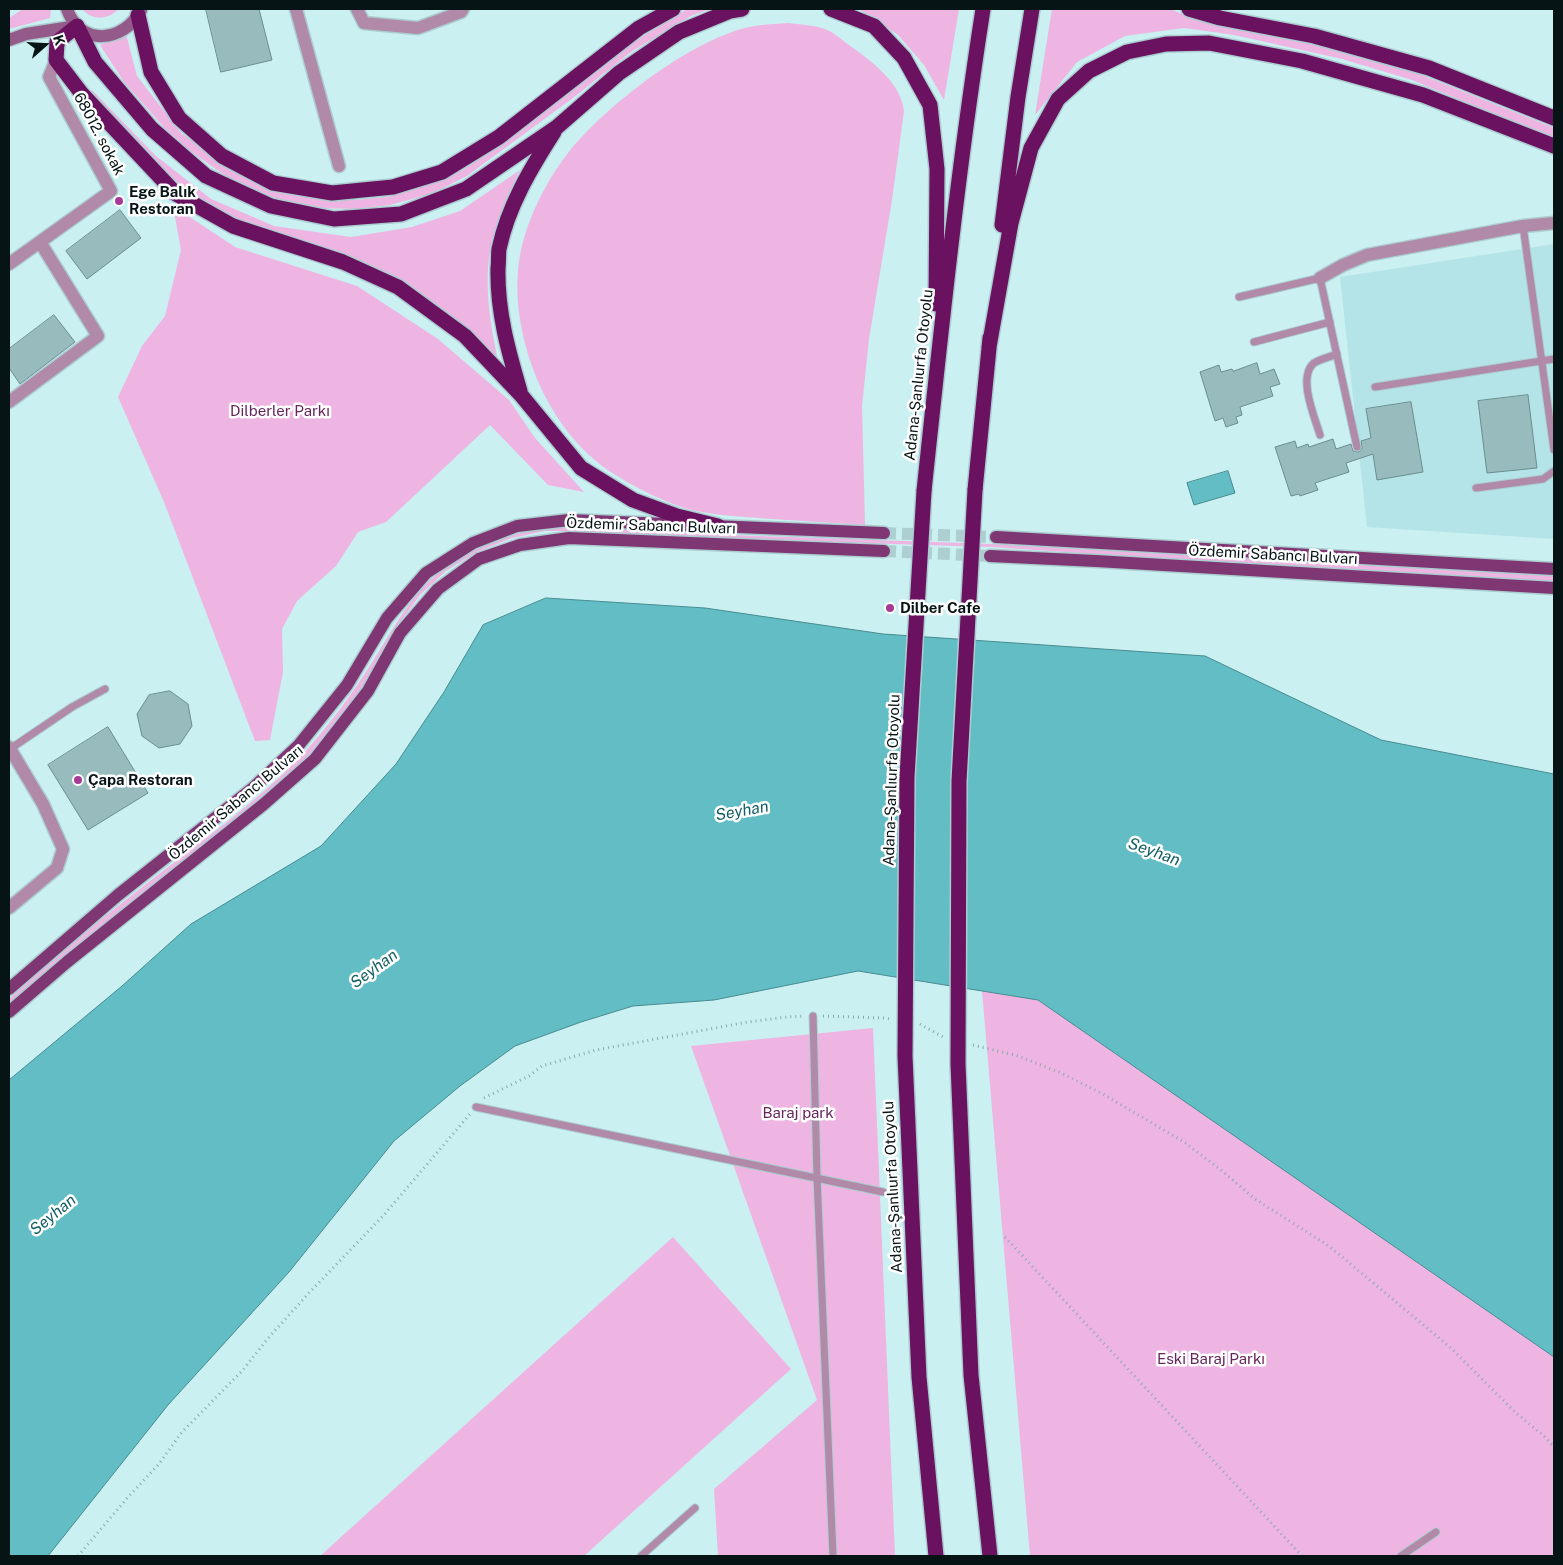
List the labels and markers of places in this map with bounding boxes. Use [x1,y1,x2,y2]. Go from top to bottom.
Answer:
place label: Ege Balık Restoran [129,183,196,218]
marker: Ege Balık Restoran [113,195,125,207]
place label: Dilber Cafe [900,599,981,617]
marker: Dilber Cafe [884,602,896,614]
place label: Çapa Restoran [88,771,193,789]
marker: Çapa Restoran [72,774,84,786]

